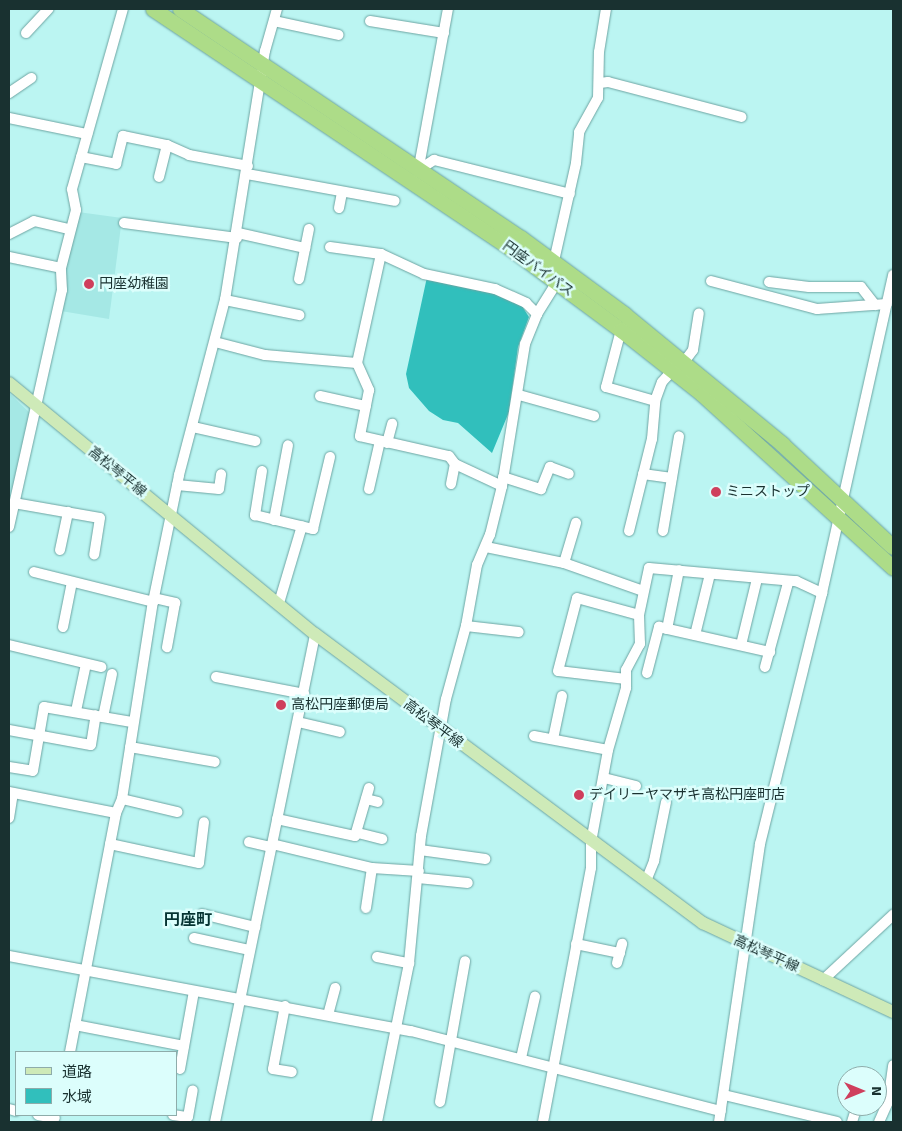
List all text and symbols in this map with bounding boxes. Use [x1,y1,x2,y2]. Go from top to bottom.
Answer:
street label: 円座バイパス [499,238,577,300]
place label: 円座幼稚園 [99,276,169,292]
marker: 円座幼稚園 [83,278,95,290]
street label: 高松琴平線 [85,443,149,501]
place label: ミニストップ [726,484,810,500]
marker: ミニストップ [710,486,722,498]
street label: 高松琴平線 [400,696,466,752]
place label: 高松円座郵便局 [291,697,389,713]
marker: 高松円座郵便局 [275,699,287,711]
place label: デイリーヤマザキ高松円座町店 [589,787,785,803]
marker: デイリーヤマザキ高松円座町店 [573,789,585,801]
district label: 円座町 [164,910,212,930]
street label: 高松琴平線 [731,932,801,976]
legend [15,1051,178,1116]
text: 道路 [62,1063,92,1081]
north arrow [837,1066,887,1116]
text: N [868,1086,885,1096]
text: 水域 [62,1088,92,1106]

